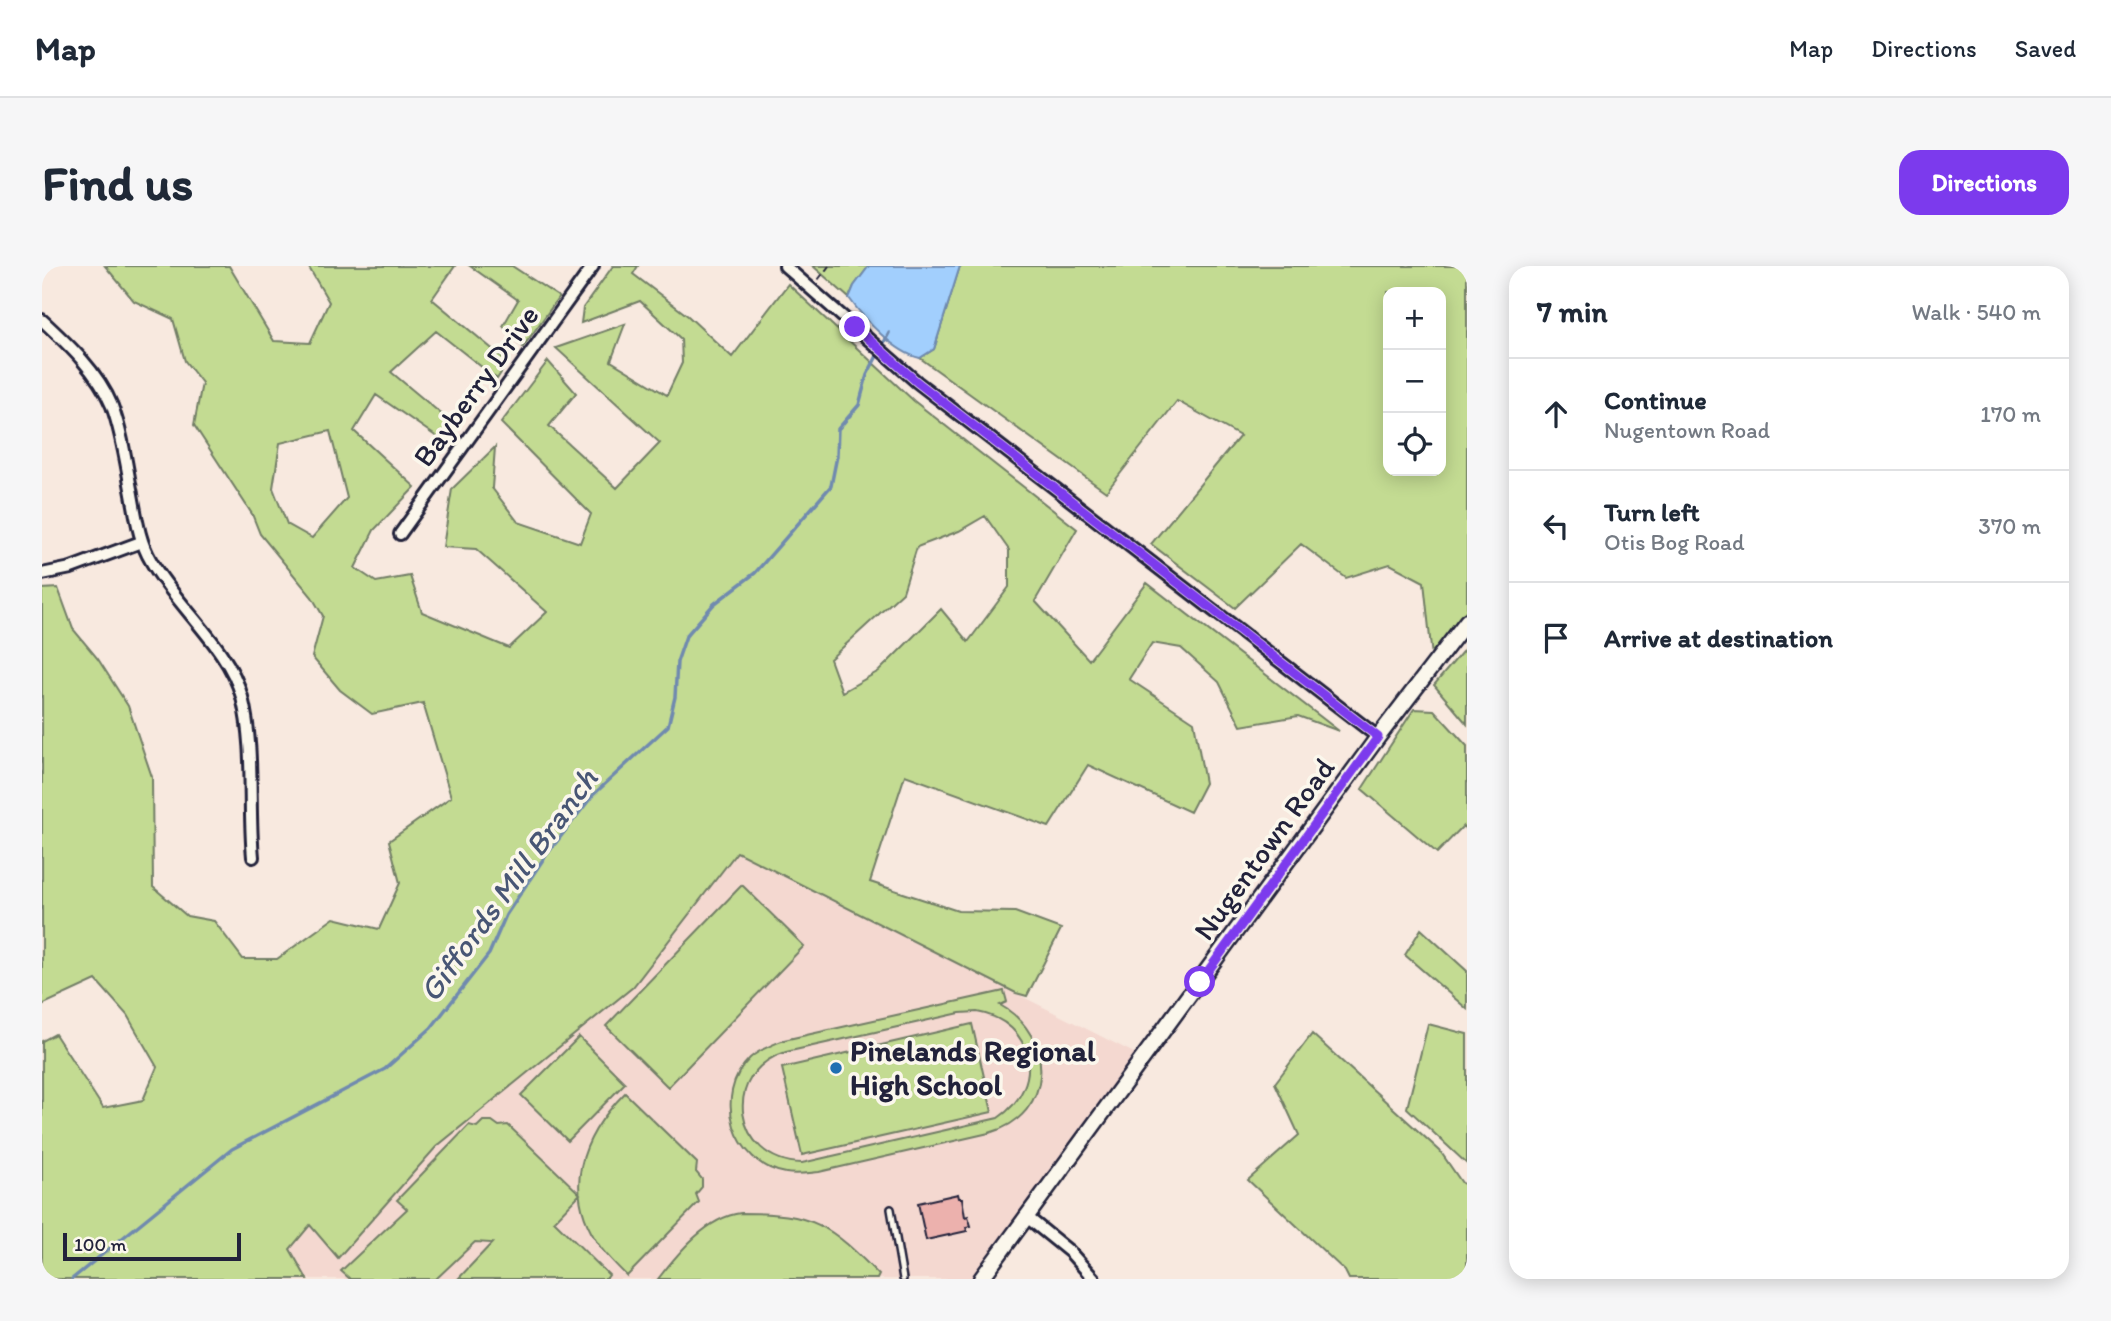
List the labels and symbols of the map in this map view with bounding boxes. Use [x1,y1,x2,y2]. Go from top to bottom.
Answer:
street label: Bayberry Drive [405,298,547,474]
route end [839,311,870,342]
street label: Nugentown Road [1185,750,1342,947]
water label: Giffords Mill Branch [411,761,605,1009]
route start [1184,966,1215,997]
place label: Pinelands Regional High School [850,1032,1096,1103]
marker: Pinelands Regional High School [828,1060,844,1076]
scale bar [63,1230,242,1262]

